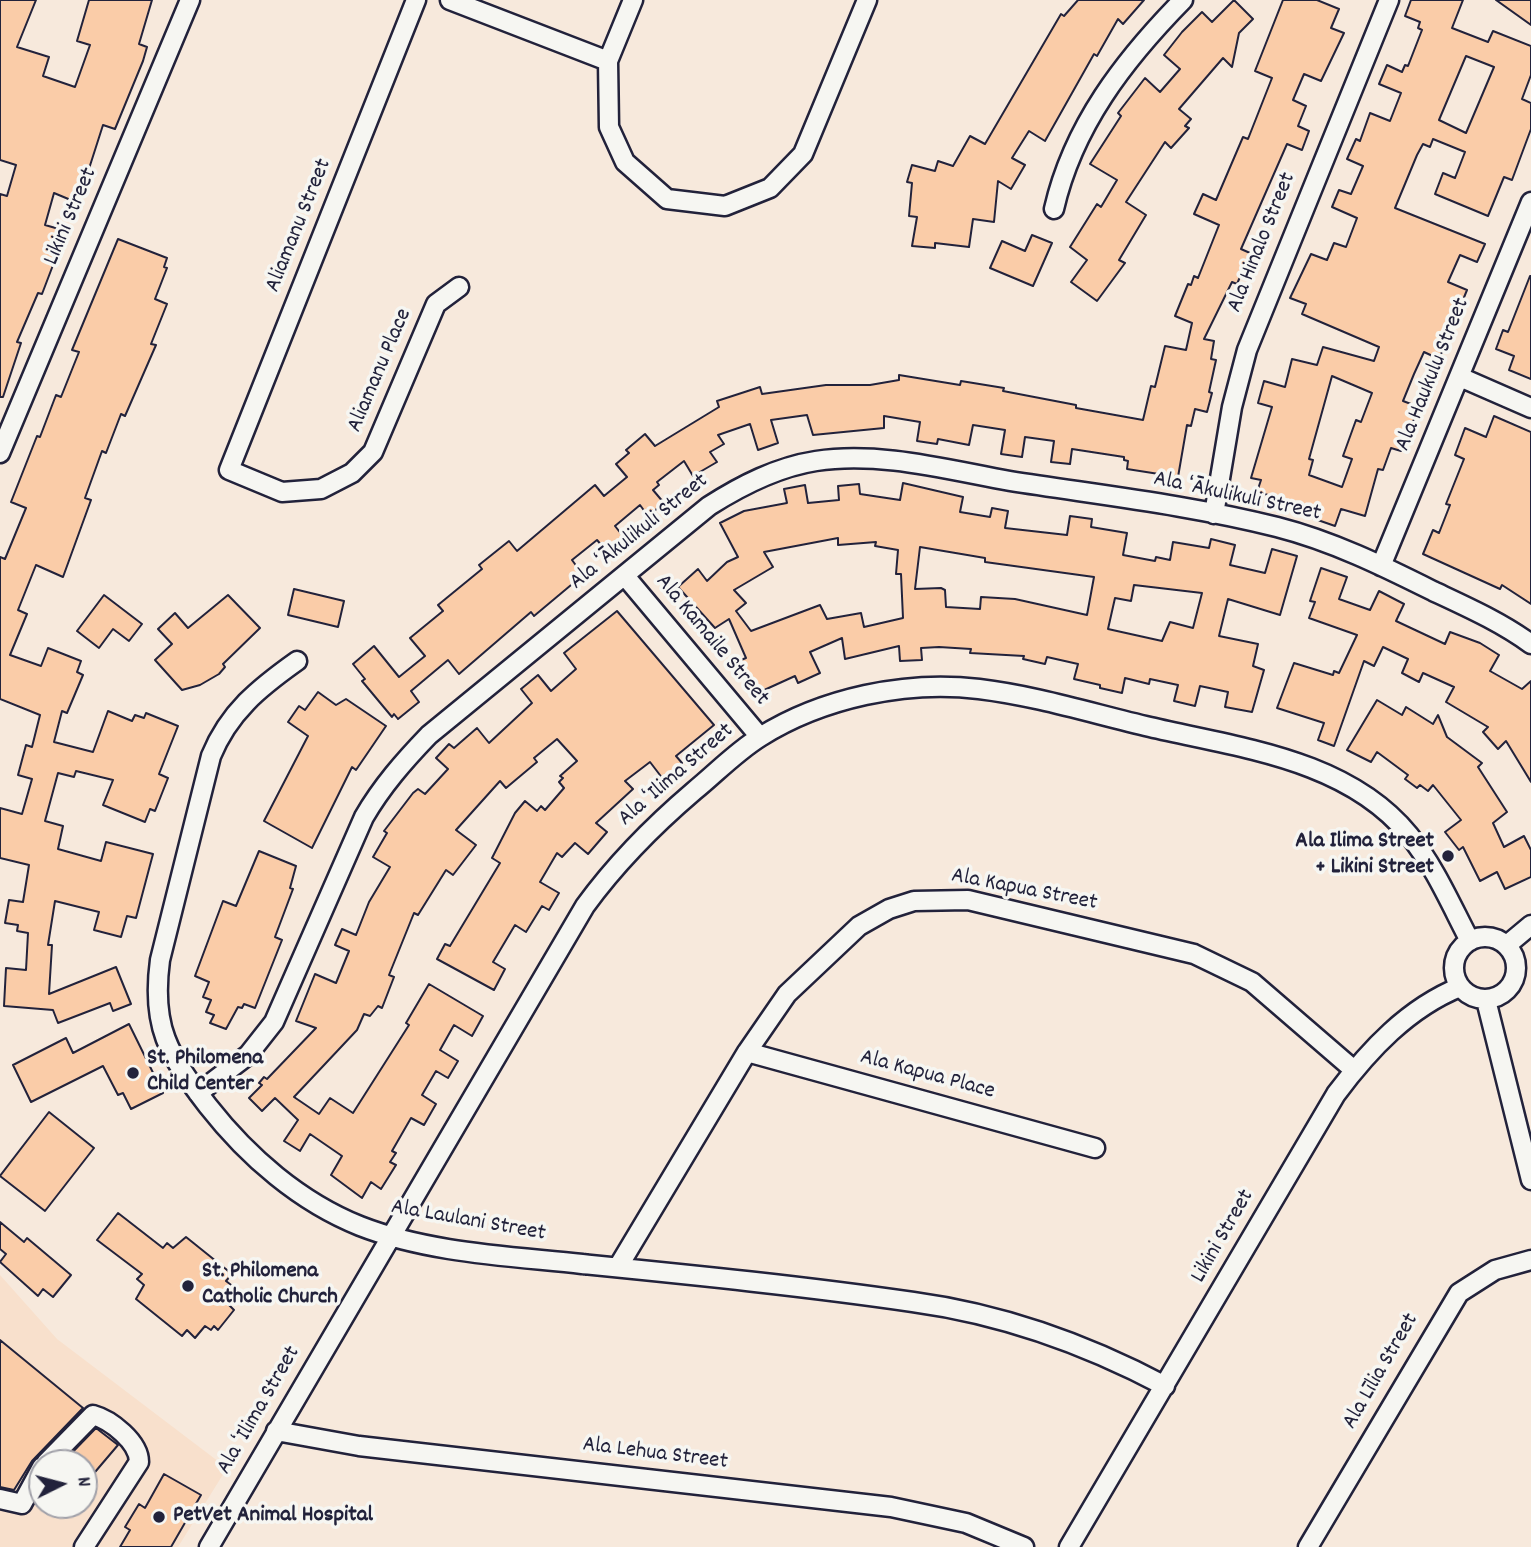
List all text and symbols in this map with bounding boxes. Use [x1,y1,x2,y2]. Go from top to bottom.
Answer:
street label: Aliamanu Street [261,155,339,297]
street label: Likini Street [39,164,105,270]
street label: Ala Hinalo Street [1222,169,1304,317]
street label: Ala Haukulu Street [1391,295,1477,455]
street label: Aliamanu Place [343,305,419,437]
street label: Ala ʻĀkulikuli Street [1151,467,1323,529]
street label: Ala ʻĀkulikuli Street [565,469,715,597]
street label: Ala Kamaile Street [648,570,774,712]
street label: Ala ʻIlima Street [614,718,740,834]
place label: Ala Ilima Street + Likini Street [1295,829,1434,883]
marker: Ala Ilima Street + Likini Street [1440,848,1456,864]
street label: Ala Kapua Street [949,863,1099,919]
street label: Ala Kapua Place [857,1045,997,1107]
place label: St. Philomena Child Center [147,1046,263,1100]
marker: St. Philomena Child Center [125,1065,141,1081]
street label: Likini Street [1186,1185,1262,1289]
street label: Ala Laulani Street [389,1195,547,1249]
place label: St. Philomena Catholic Church [202,1259,338,1313]
marker: St. Philomena Catholic Church [180,1278,196,1294]
street label: Ala Līlia Street [1338,1309,1426,1435]
street label: Ala ʻIlima Street [212,1342,308,1480]
street label: Ala Lehua Street [581,1432,729,1478]
north arrow [28,1449,98,1519]
text: N [68,1476,96,1488]
place label: PetVet Animal Hospital [173,1503,373,1531]
marker: PetVet Animal Hospital [151,1509,167,1525]

